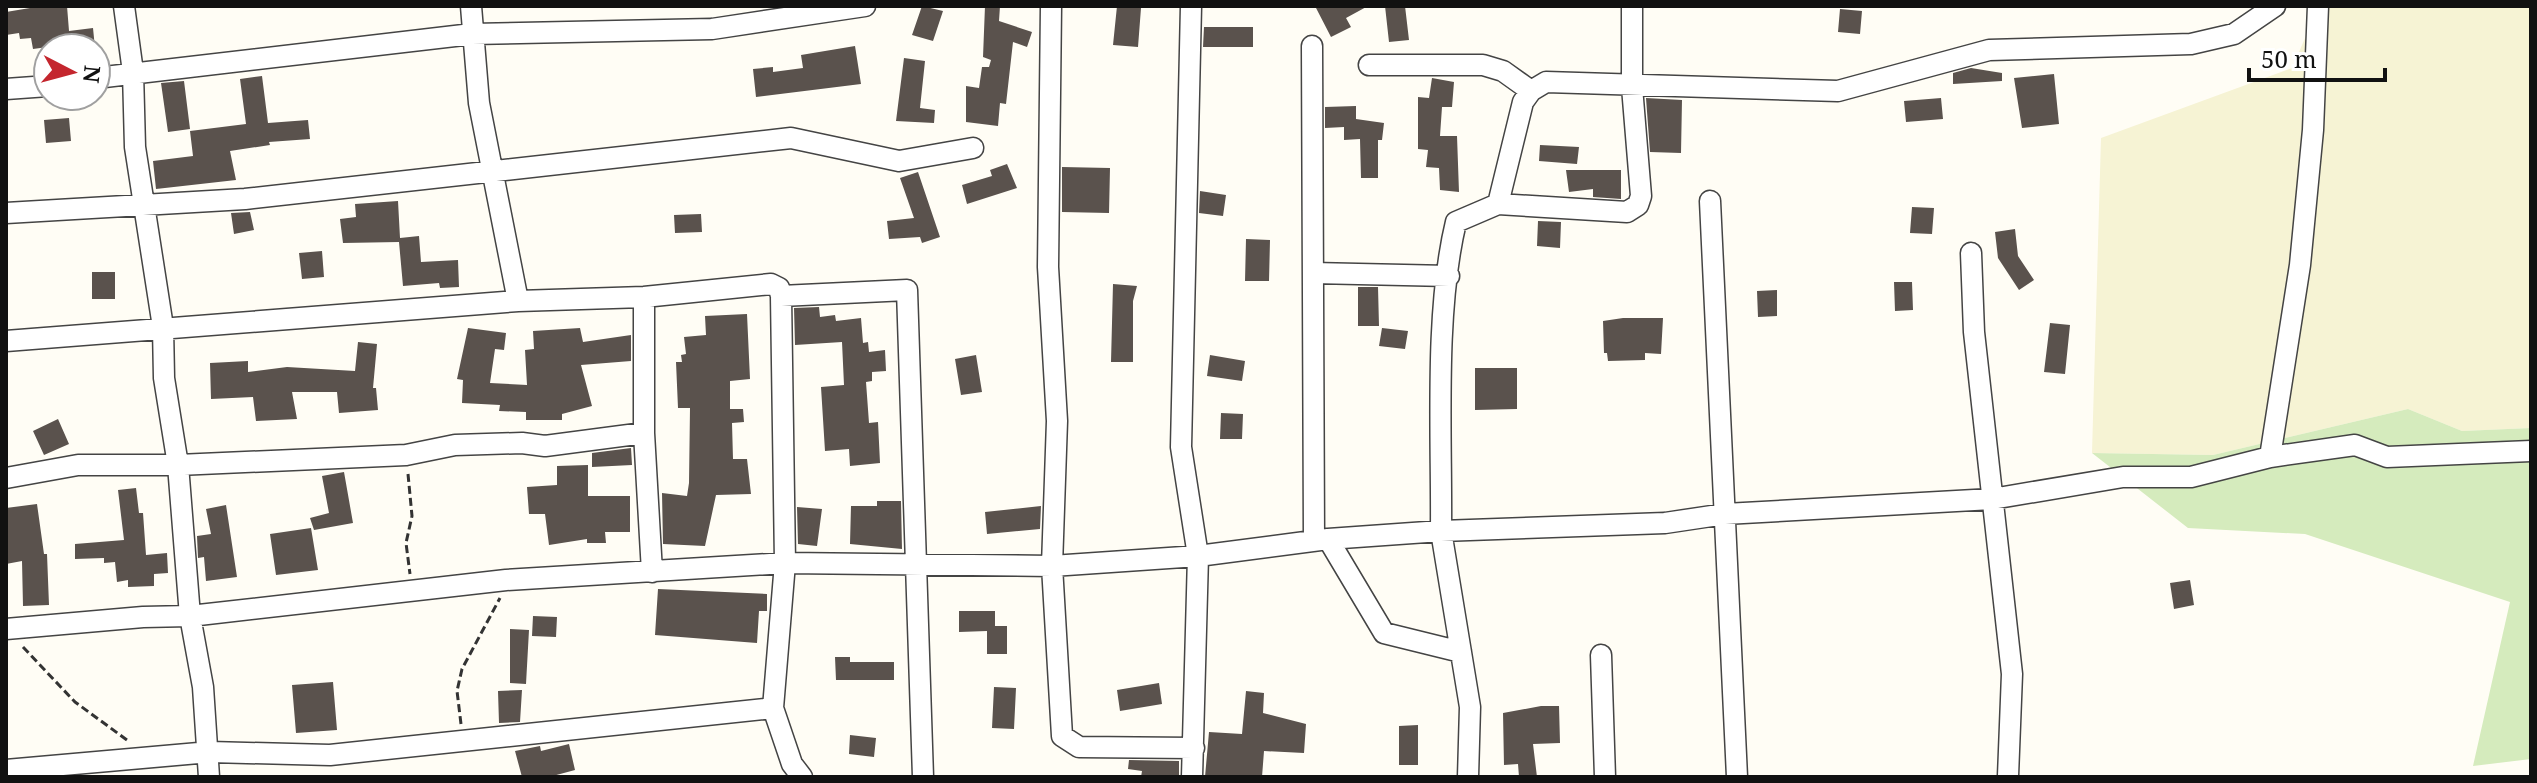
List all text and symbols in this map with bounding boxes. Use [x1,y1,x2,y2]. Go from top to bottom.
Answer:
north arrow [32,32,112,112]
scale bar [2249,32,2385,82]
text: 50 m [2261,42,2317,75]
text: N [77,64,109,84]

